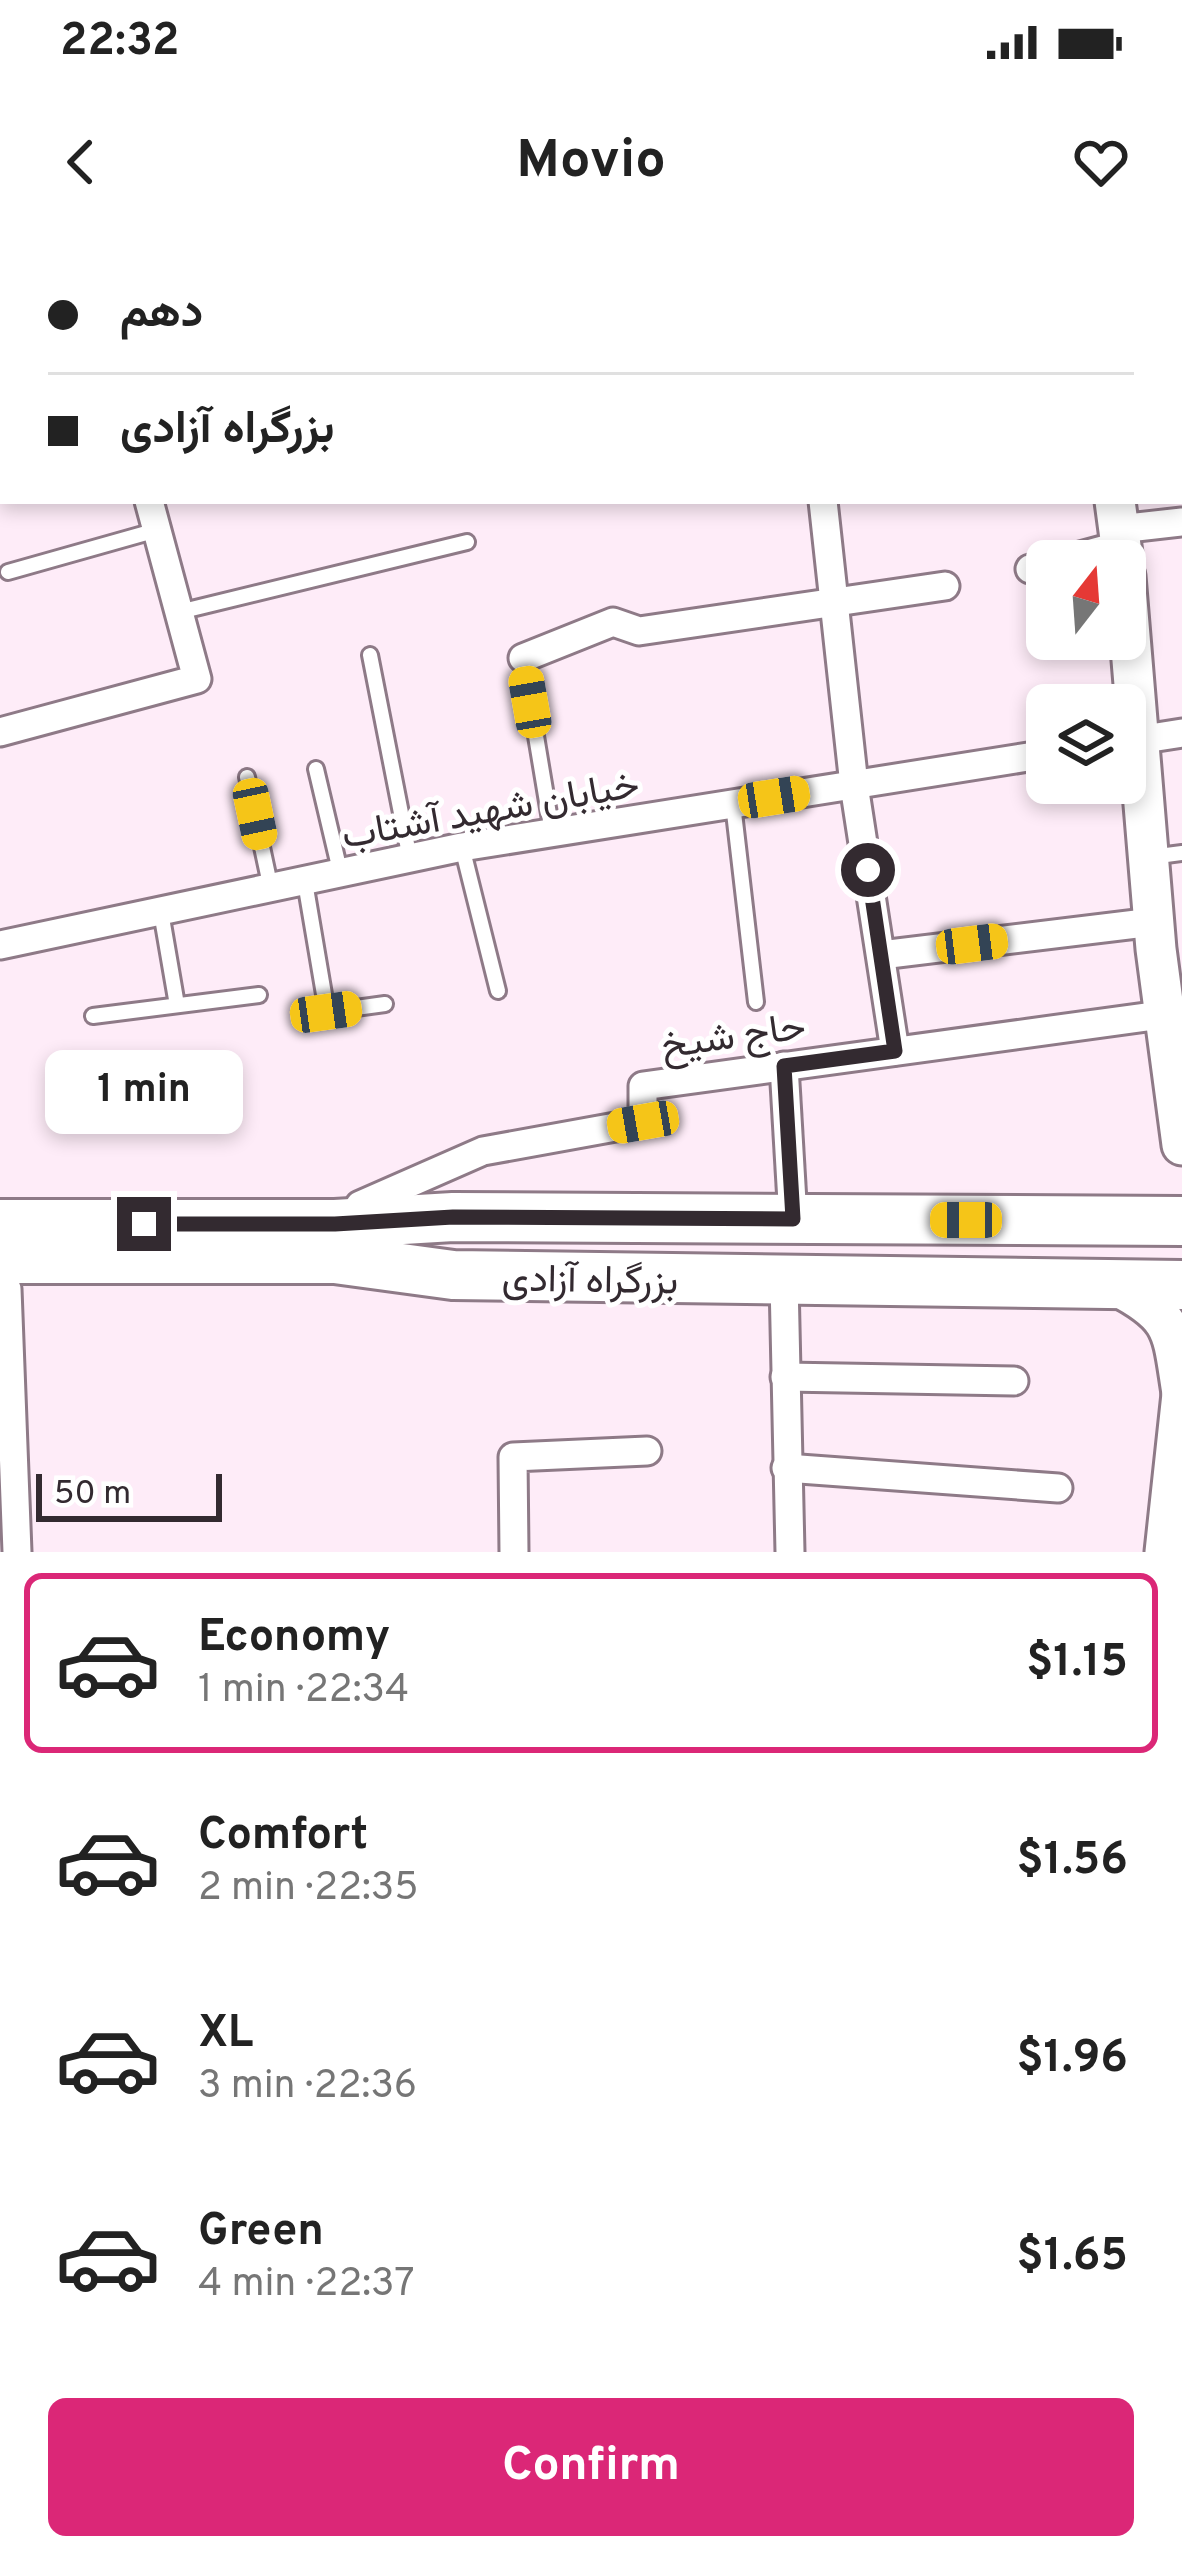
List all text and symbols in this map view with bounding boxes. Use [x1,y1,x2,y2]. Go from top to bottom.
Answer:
text: 22:32 [60,14,180,71]
text: Movio [516,128,666,197]
icon: back [48,129,114,195]
icon: heart [1068,129,1134,195]
text: دهم [120,286,203,343]
text: بزرگراه آزادی [120,402,334,459]
north arrow [1026,540,1146,660]
map controls [1026,540,1146,804]
car [506,663,554,741]
button: layers [1026,684,1146,804]
street label: خیابان شهید آشتاب [338,762,643,863]
car [736,774,812,820]
car [230,775,280,853]
route start [841,843,895,897]
car [934,922,1010,966]
car [288,989,364,1035]
street label: حاج شیخ [658,1004,809,1073]
callout: 1 min [45,1050,243,1134]
text: 1 min [97,1067,191,1116]
car [604,1098,682,1146]
route end [117,1197,171,1251]
car [930,1202,1002,1238]
street label: بزرگراه آزادی [501,1256,679,1309]
scale bar [36,1468,222,1521]
text: 50 m [54,1474,131,1516]
icon: car [54,1609,162,1717]
text: Economy [198,1610,390,1667]
text: $1.15 [1026,1635,1128,1692]
text: 1 min · 22:34 [198,1667,409,1716]
icon: car [54,1807,162,1915]
text: Comfort [198,1808,368,1865]
text: $1.56 [1017,1833,1128,1890]
text: 2 min · 22:35 [198,1865,418,1914]
icon: car [54,2005,162,2113]
text: XL [198,2006,253,2063]
text: $1.96 [1016,2031,1128,2088]
text: 3 min · 22:36 [198,2063,417,2112]
icon: car [54,2203,162,2311]
text: Green [198,2204,324,2261]
text: $1.65 [1017,2229,1128,2286]
text: 4 min · 22:37 [198,2261,415,2310]
button: Confirm [48,2398,1134,2536]

